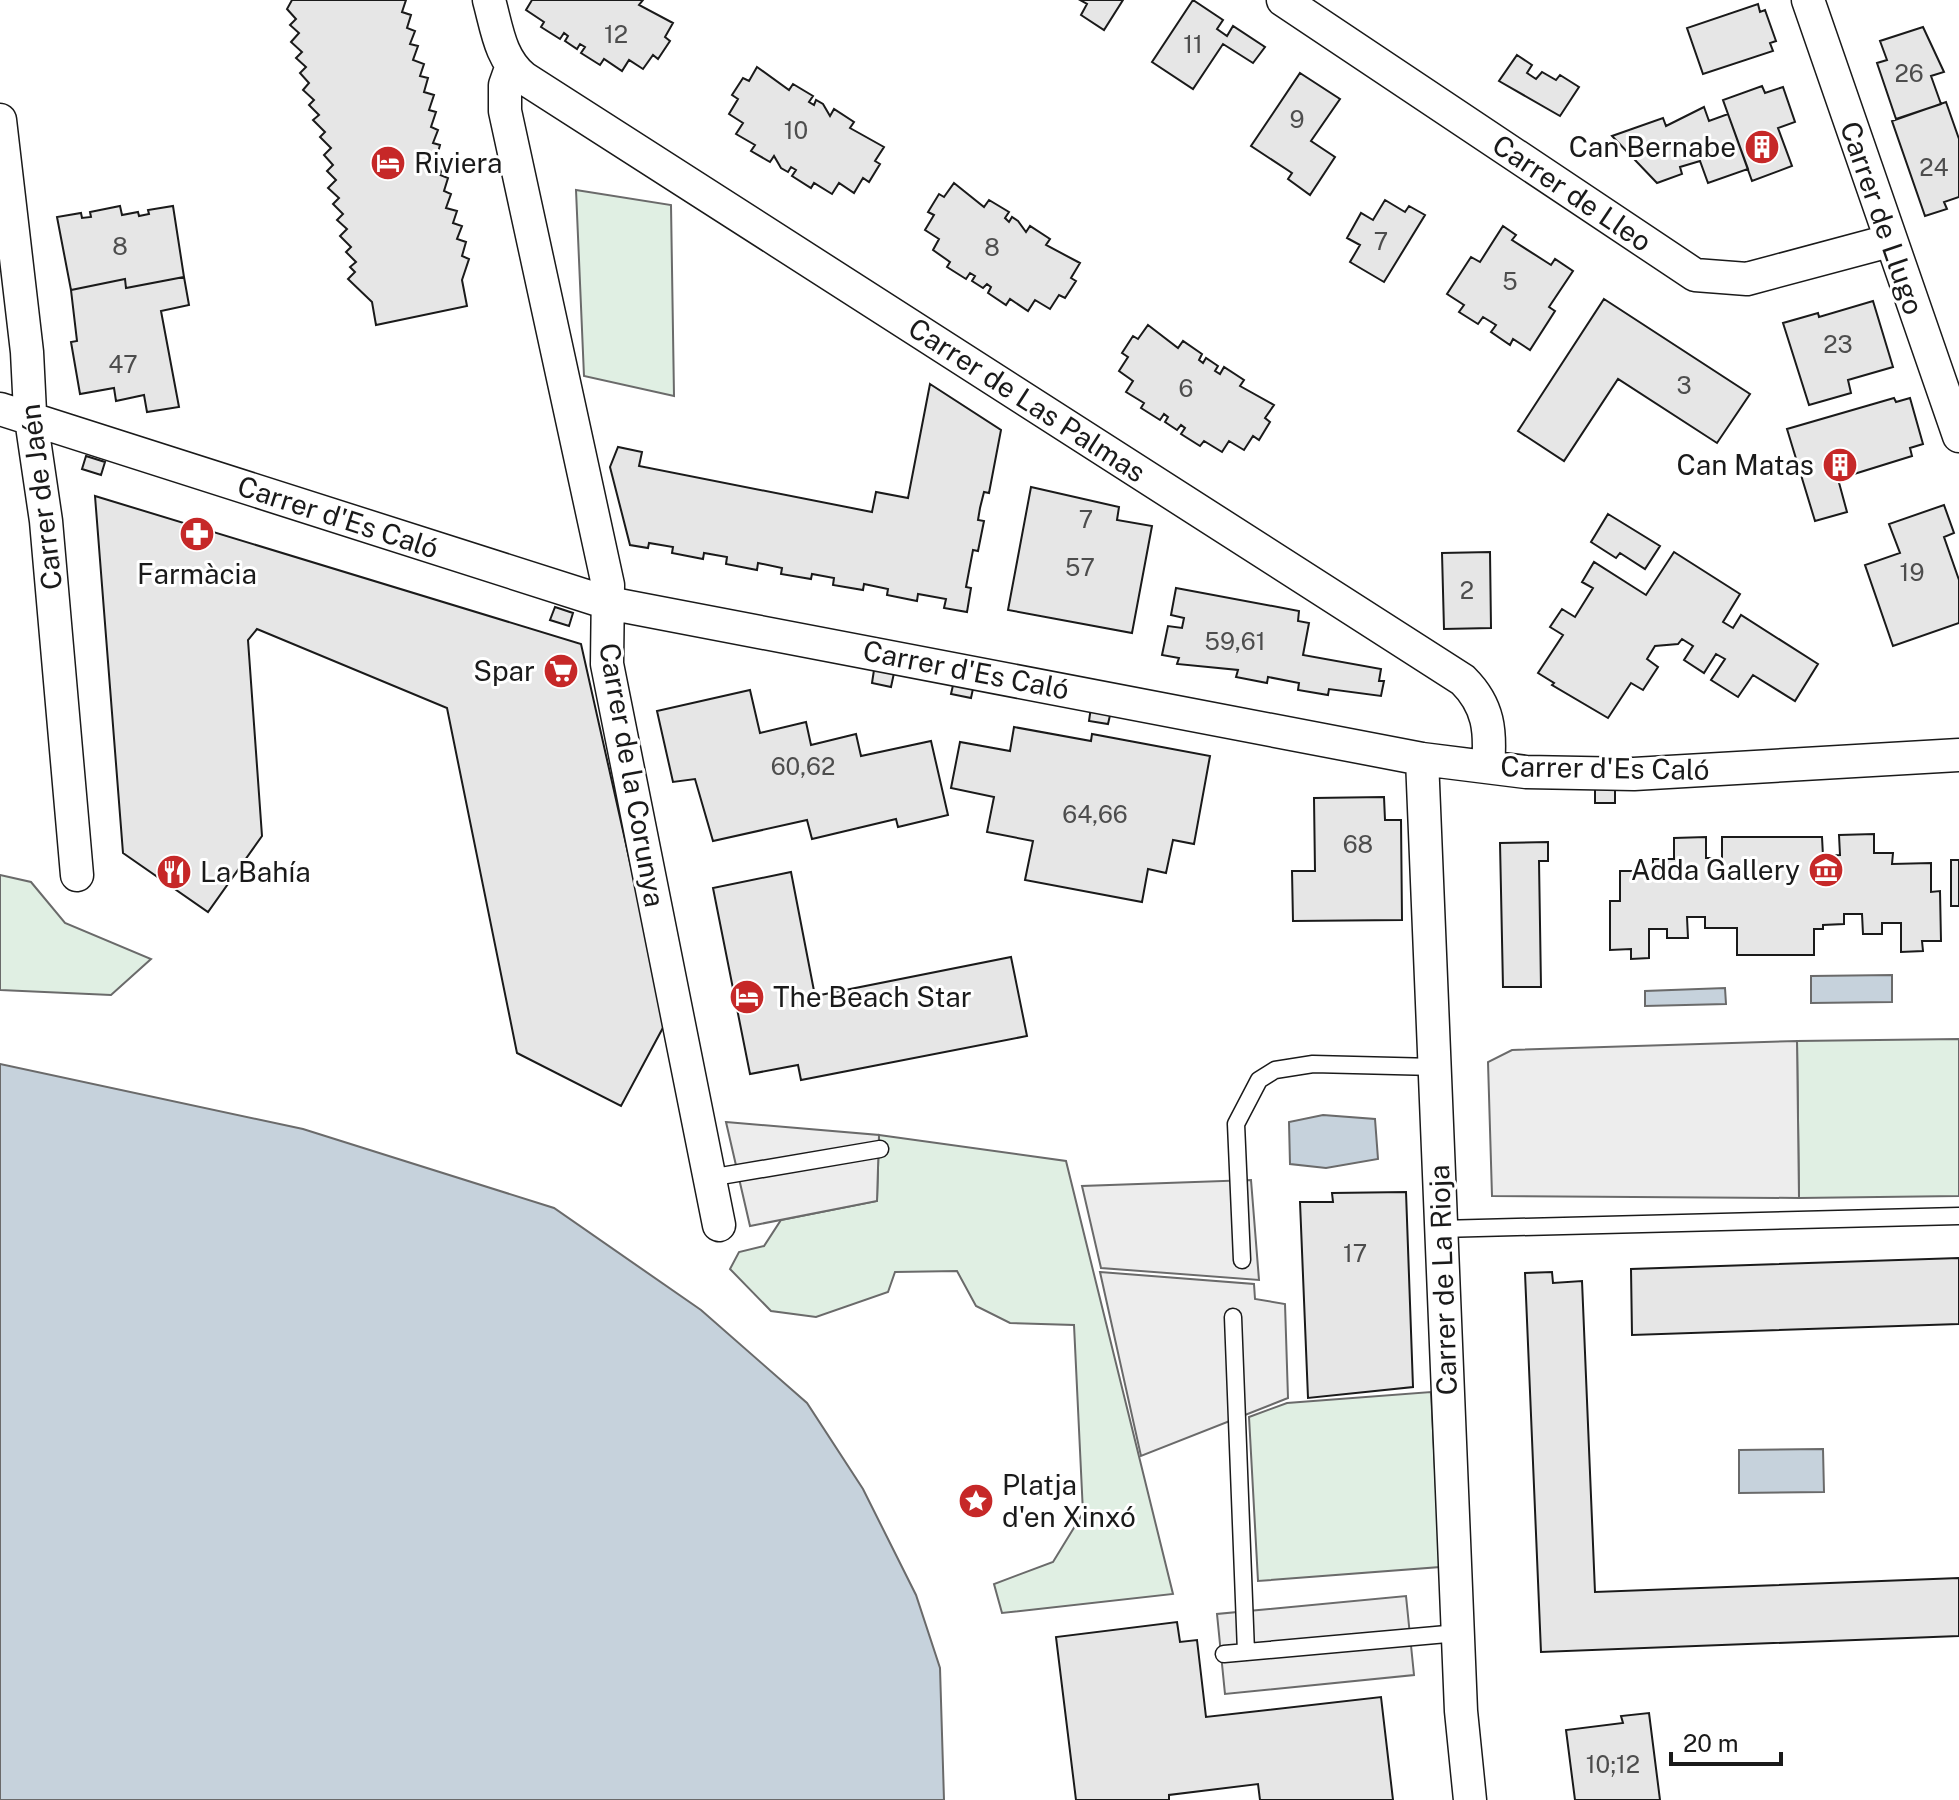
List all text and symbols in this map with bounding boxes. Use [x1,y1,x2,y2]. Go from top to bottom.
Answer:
house number: 12 [604,20,628,48]
house number: 11 [1183,30,1203,58]
house number: 26 [1894,59,1924,87]
house number: 9 [1290,105,1305,133]
house number: 10 [784,116,808,144]
street label: Carrer de Llugo [1834,117,1931,319]
street label: Carrer de Lleo [1487,127,1658,258]
building icon: Can Bernabe [1743,128,1781,166]
place label: Can Bernabe [1569,130,1736,163]
hotel icon: Riviera [369,144,407,182]
place label: Riviera [414,146,503,179]
house number: 24 [1919,153,1949,181]
house number: 7 [1374,227,1388,255]
house number: 8 [112,232,128,260]
house number: 8 [984,233,1000,261]
house number: 5 [1502,267,1518,295]
street label: Carrer de Las Palmas [903,311,1152,488]
house number: 23 [1823,330,1853,358]
house number: 47 [108,350,138,378]
house number: 3 [1676,371,1692,399]
house number: 6 [1179,374,1193,402]
street label: Carrer de Jaén [13,402,68,592]
building icon: Can Matas [1821,446,1859,484]
place label: Can Matas [1677,448,1814,481]
street label: Carrer d'Es Caló [234,469,443,565]
house number: 7 [1079,505,1093,533]
pharmacy icon: Farmàcia [178,515,216,553]
house number: 57 [1065,553,1095,581]
place label: Farmàcia [137,557,257,590]
house number: 19 [1900,558,1924,586]
house number: 2 [1460,576,1474,604]
house number: 59,61 [1205,627,1265,655]
street label: Carrer d'Es Caló [860,633,1072,706]
street label: Carrer de la Corunya [593,640,672,910]
supermarket icon: Spar [542,652,580,690]
place label: Spar [473,654,535,687]
street label: Carrer d'Es Caló [1500,749,1710,786]
house number: 60,62 [771,752,835,780]
house number: 64,66 [1062,800,1128,828]
house number: 68 [1343,830,1373,858]
museum icon: Adda Gallery [1807,851,1845,889]
restaurant icon: La Bahía [155,853,193,891]
place label: Adda Gallery [1631,853,1800,886]
place label: La Bahía [200,855,311,888]
hotel icon: The Beach Star [728,978,766,1016]
place label: The Beach Star [773,980,972,1013]
street label: Carrer de La Rioja [1422,1164,1463,1396]
house number: 17 [1343,1239,1367,1267]
place label: Platja d'en Xinxó [1002,1468,1136,1533]
place icon: Platja d'en Xinxó [957,1482,995,1520]
scale bar [1671,1716,1781,1766]
text: 20 m [1683,1729,1739,1757]
house number: 10;12 [1586,1750,1640,1778]

